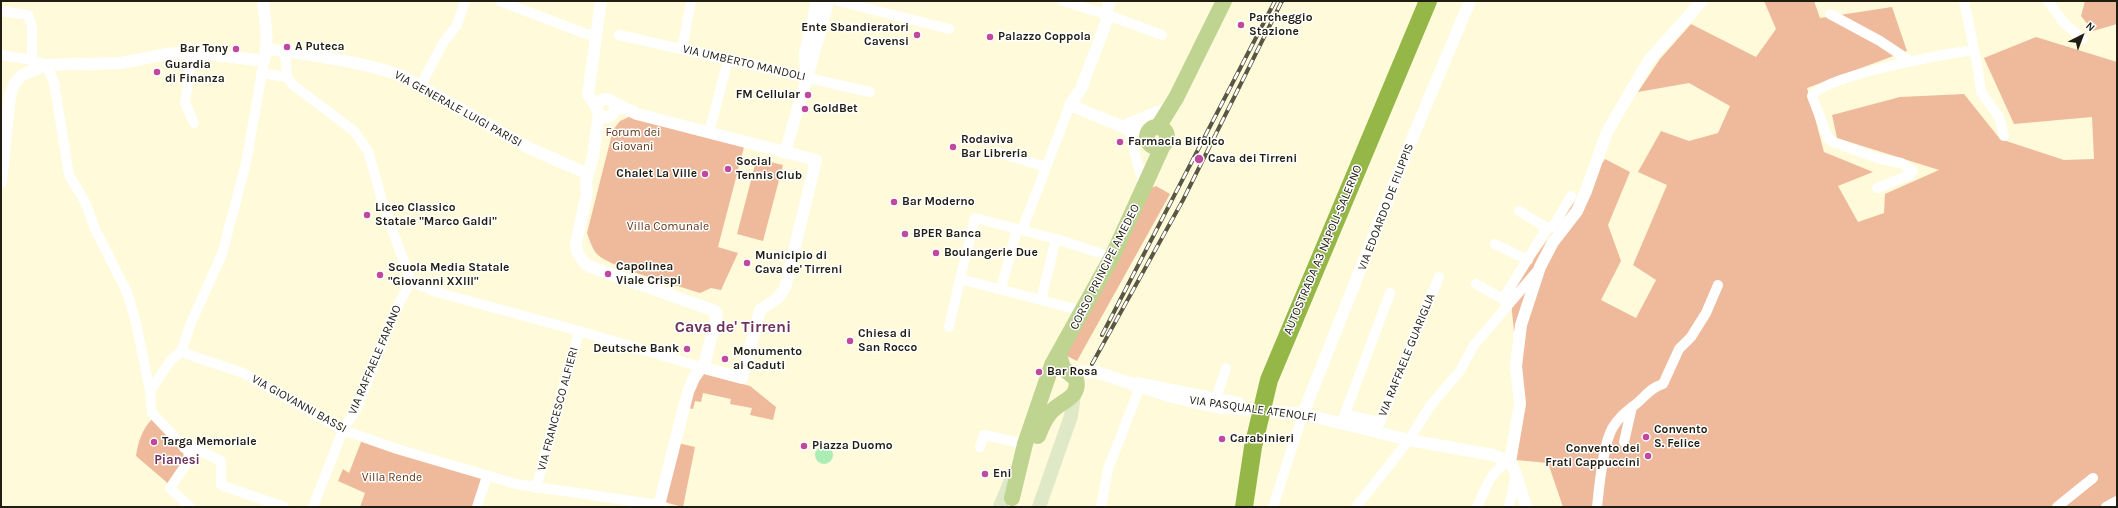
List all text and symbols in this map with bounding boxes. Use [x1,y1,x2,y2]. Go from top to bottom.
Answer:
place label: Parcheggio Stazione [1249,11,1313,39]
north arrow [2062,16,2102,56]
text: N [2083,19,2098,34]
marker: Parcheggio Stazione [1236,20,1246,30]
place label: Ente Sbandieratori Cavensi [801,21,909,49]
marker: Ente Sbandieratori Cavensi [912,30,922,40]
place label: Palazzo Coppola [998,30,1091,44]
marker: Palazzo Coppola [985,32,995,42]
place label: A Puteca [295,40,344,54]
place label: Bar Tony [180,42,228,56]
marker: A Puteca [282,42,292,52]
street label: VIA UMBERTO MANDOLI [681,42,807,84]
marker: Bar Tony [231,44,241,54]
place label: Guardia di Finanza [165,58,225,86]
marker: Guardia di Finanza [152,67,162,77]
street label: VIA GENERALE LUIGI PARISI [392,68,524,150]
place label: FM Cellular [736,88,800,102]
marker: FM Cellular [803,90,813,100]
place label: GoldBet [813,102,858,116]
marker: GoldBet [800,104,810,114]
park label: Forum dei Giovani [605,126,661,154]
place label: Rodaviva Bar Libreria [961,133,1028,161]
place label: Farmacia Bifolco [1128,135,1224,149]
marker: Farmacia Bifolco [1115,137,1125,147]
street label: VIA EDOARDO DE FILIPPIS [1355,141,1417,273]
marker: Rodaviva Bar Libreria [948,142,958,152]
place label: Cava dei Tirreni [1208,152,1297,166]
marker: Cava dei Tirreni [1193,153,1205,165]
place label: Social Tennis Club [736,155,802,183]
street label: AUTOSTRADA A3 NAPOLI-SALERNO [1281,163,1365,337]
marker: Social Tennis Club [723,164,733,174]
place label: Chalet La Ville [616,167,697,181]
marker: Chalet La Ville [700,169,710,179]
place label: Bar Moderno [902,195,975,209]
marker: Bar Moderno [889,197,899,207]
place label: Liceo Classico Statale "Marco Galdi" [375,201,497,229]
street label: CORSO PRINCIPE AMEDEO [1067,202,1143,332]
marker: Liceo Classico Statale "Marco Galdi" [362,210,372,220]
park label: Villa Comunale [627,220,709,234]
place label: BPER Banca [913,227,981,241]
marker: BPER Banca [900,229,910,239]
place label: Boulangerie Due [944,246,1038,260]
marker: Boulangerie Due [931,248,941,258]
place label: Municipio di Cava de' Tirreni [755,249,842,277]
marker: Municipio di Cava de' Tirreni [742,258,752,268]
place label: Capolinea Viale Crispi [616,260,681,288]
place label: Scuola Media Statale "Giovanni XXIII" [388,261,509,289]
marker: Capolinea Viale Crispi [603,269,613,279]
marker: Scuola Media Statale "Giovanni XXIII" [375,270,385,280]
street label: VIA RAFFAELE GUARIGLIA [1376,291,1438,419]
street label: VIA RAFFAELE FARANO [345,303,405,417]
district label: Cava de' Tirreni [675,317,791,337]
place label: Chiesa di San Rocco [858,327,917,355]
marker: Chiesa di San Rocco [845,336,855,346]
place label: Deutsche Bank [593,342,679,356]
marker: Deutsche Bank [682,344,692,354]
place label: Monumento ai Caduti [733,345,802,373]
street label: VIA FRANCESCO ALFIERI [535,346,581,472]
marker: Monumento ai Caduti [720,354,730,364]
place label: Bar Rosa [1047,365,1097,379]
marker: Bar Rosa [1034,367,1044,377]
street label: VIA GIOVANNI BASSI [249,372,349,436]
street label: VIA PASQUALE ATENOLFI [1188,393,1318,425]
place label: Convento S. Felice [1654,423,1707,451]
place label: Carabinieri [1230,432,1294,446]
marker: Convento S. Felice [1641,432,1651,442]
marker: Carabinieri [1217,434,1227,444]
place label: Targa Memoriale [162,435,257,449]
marker: Targa Memoriale [149,437,159,447]
place label: Piazza Duomo [812,439,893,453]
marker: Piazza Duomo [799,441,809,451]
place label: Convento dei Frati Cappuccini [1545,442,1640,470]
marker: Convento dei Frati Cappuccini [1643,451,1653,461]
district label: Pianesi [154,452,200,468]
place label: Eni [993,467,1011,481]
marker: Eni [980,469,990,479]
park label: Villa Rende [362,471,422,485]

